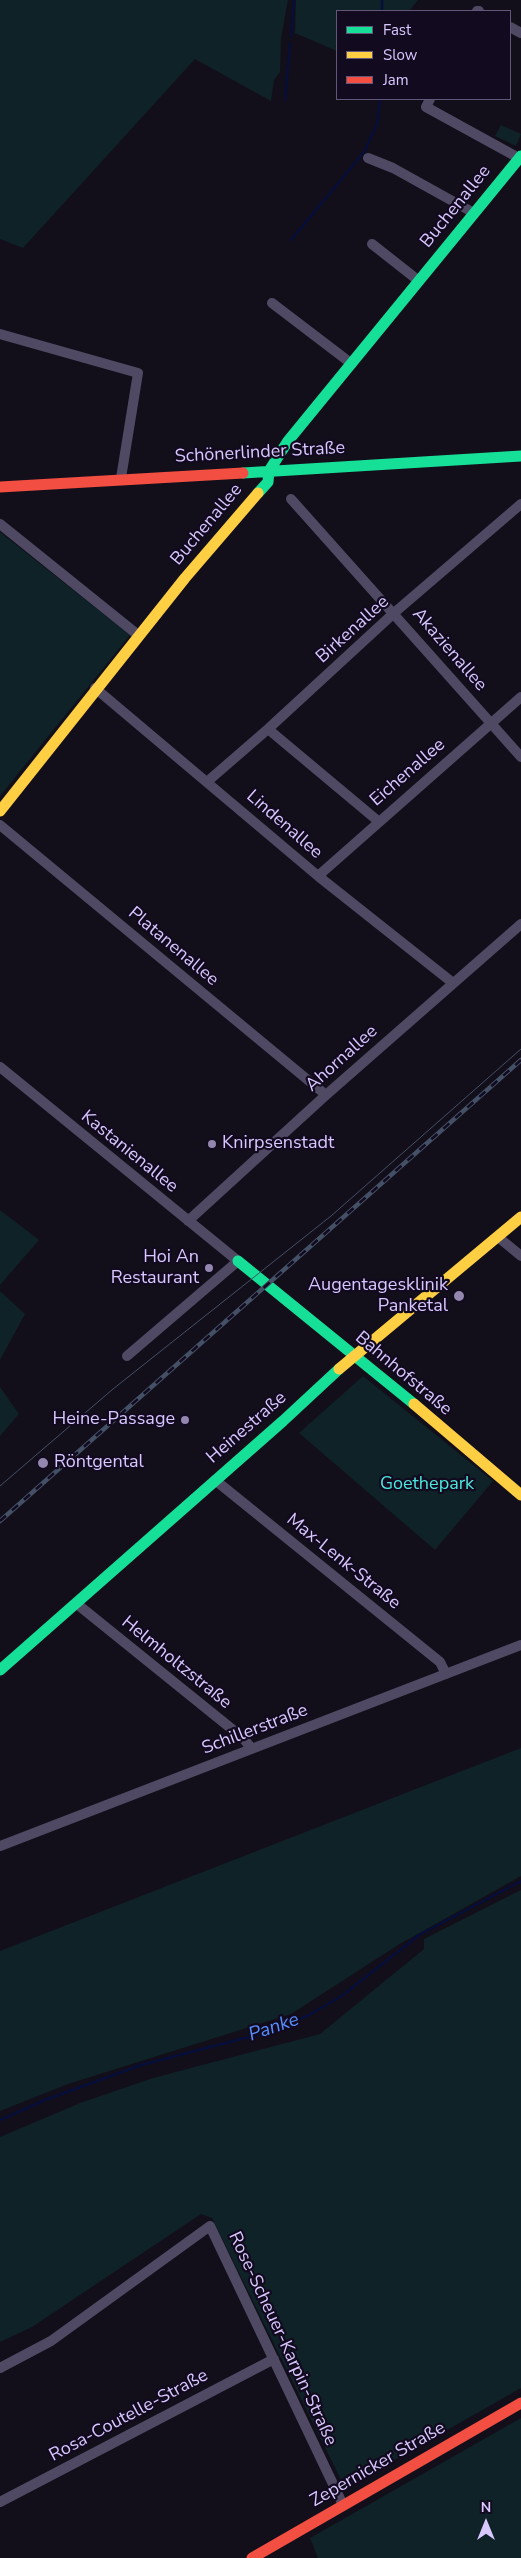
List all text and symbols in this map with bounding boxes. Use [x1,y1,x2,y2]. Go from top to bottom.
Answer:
legend [336,10,511,100]
text: Fast [383,20,411,40]
text: Slow [383,45,417,65]
text: Jam [383,70,409,90]
street label: Buchenallee [416,161,496,253]
street label: Schönerlinder Straße [174,438,346,468]
street label: Buchenallee [167,480,247,570]
street label: Birkenallee [312,592,394,668]
street label: Akazienallee [407,604,491,696]
street label: Eichenallee [366,735,450,811]
street label: Lindenallee [242,786,326,864]
street label: Platanenallee [123,903,223,991]
street label: Ahornallee [302,1021,382,1097]
street label: Kastanienallee [76,1106,182,1198]
place label: Knirpsenstadt [222,1133,334,1155]
marker: Knirpsenstadt [206,1138,218,1150]
place label: Hoi An Restaurant [111,1247,199,1290]
marker: Hoi An Restaurant [203,1262,215,1274]
place label: Augentagesklinik Panketal [308,1275,448,1318]
marker: Augentagesklinik Panketal [452,1289,466,1303]
street label: Bahnhofstraße [350,1327,456,1421]
street label: Heinestraße [203,1387,291,1469]
place label: Heine-Passage [52,1409,175,1431]
marker: Heine-Passage [179,1414,191,1426]
place label: Röntgental [54,1452,144,1474]
marker: Röntgental [36,1456,50,1470]
park label: Goethepark [380,1474,474,1496]
street label: Max-Lenk-Straße [282,1509,404,1615]
street label: Helmholtzstraße [117,1612,235,1714]
street label: Schillerstraße [199,1700,311,1760]
water label: Panke [246,2009,302,2047]
street label: Rose-Scheuer-Karpin-Straße [223,2229,341,2449]
street label: Rosa-Coutelle-Straße [46,2365,212,2467]
street label: Zepernicker Straße [307,2418,449,2512]
north arrow [461,2498,511,2548]
text: N [481,2498,491,2517]

